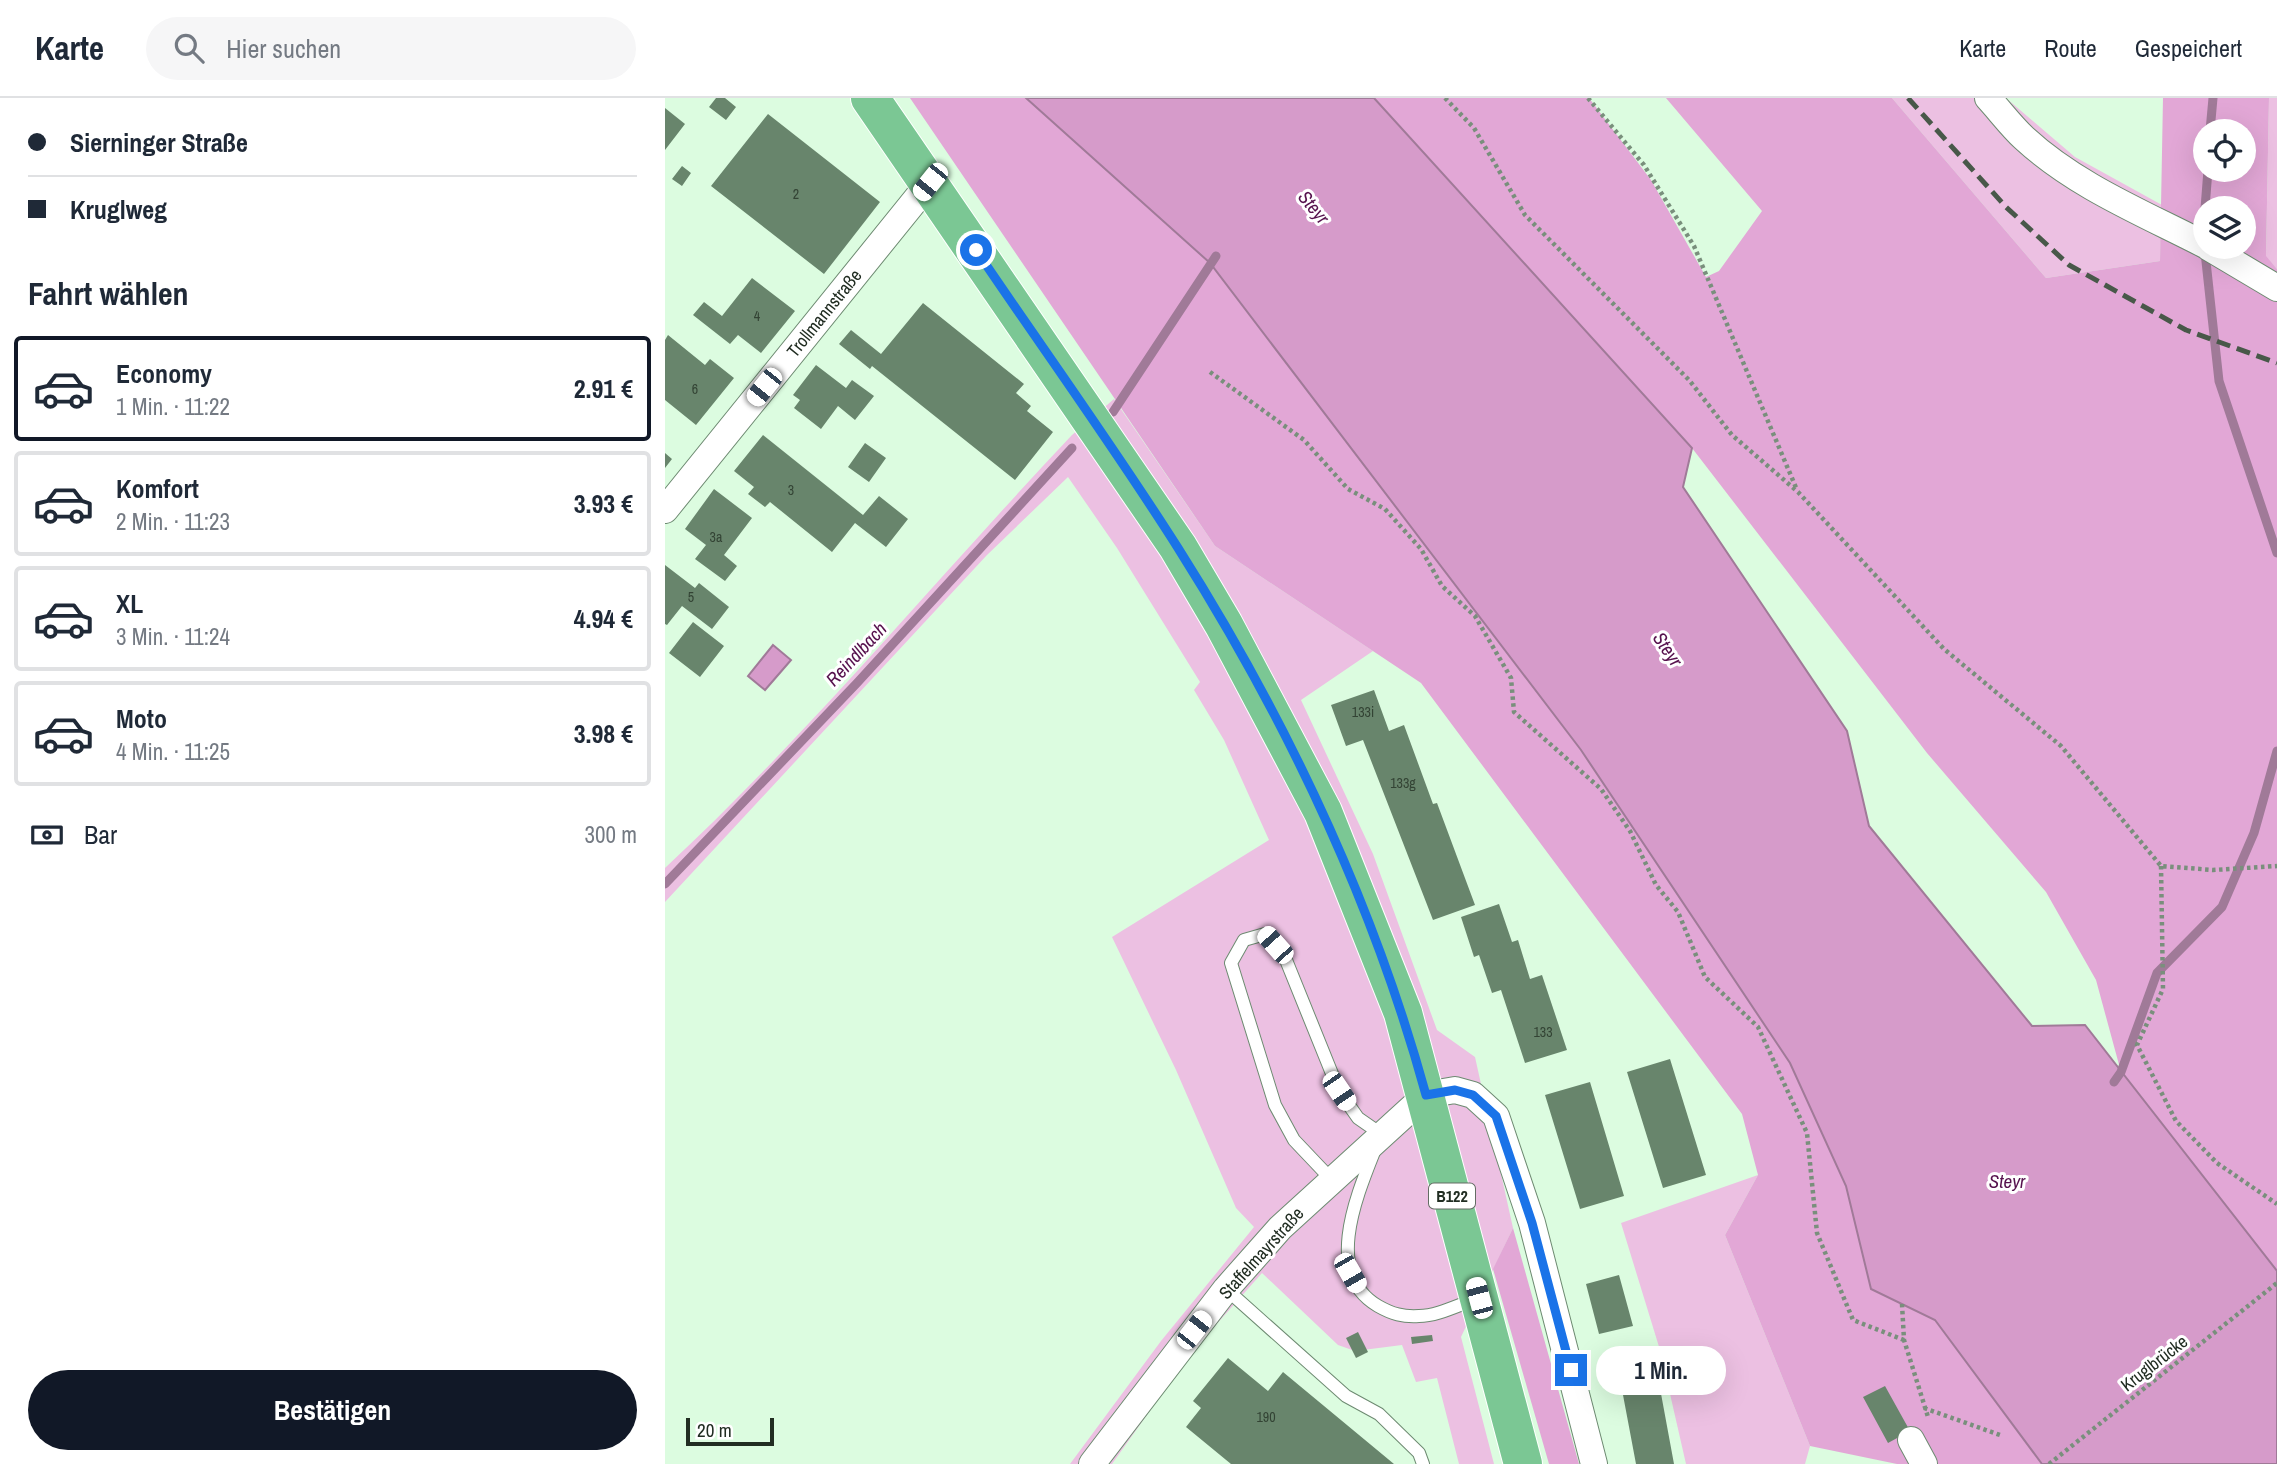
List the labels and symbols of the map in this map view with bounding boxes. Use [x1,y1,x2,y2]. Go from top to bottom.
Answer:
car [909,159,952,205]
house number: 2 [793,185,799,203]
water label: Steyr [1292,185,1336,230]
route start [960,234,992,266]
street label: Trollmannstraße [781,264,867,362]
house number: 4 [754,307,761,325]
car [743,364,786,410]
house number: 6 [692,380,698,398]
house number: 3 [788,481,794,499]
house number: 3a [710,528,723,546]
house number: 5 [688,588,694,606]
water label: Reindlbach [820,616,892,692]
water label: Steyr [1647,627,1689,672]
house number: 133i [1352,703,1374,721]
house number: 133g [1390,774,1416,792]
car [1254,922,1297,968]
house number: 133 [1533,1023,1553,1041]
car [1319,1068,1360,1114]
water label: Steyr [1989,1168,2026,1194]
road number: B122 [1429,1184,1475,1208]
street label: Staffelmayrstraße [1213,1201,1309,1305]
car [1331,1250,1370,1296]
car [1464,1275,1495,1321]
car [1173,1307,1216,1353]
street label: Kruglbrücke [2115,1329,2193,1397]
callout: 1 Min. [1595,1346,1725,1394]
route end [1555,1354,1587,1386]
house number: 190 [1256,1408,1276,1426]
scale bar [686,1415,773,1447]

